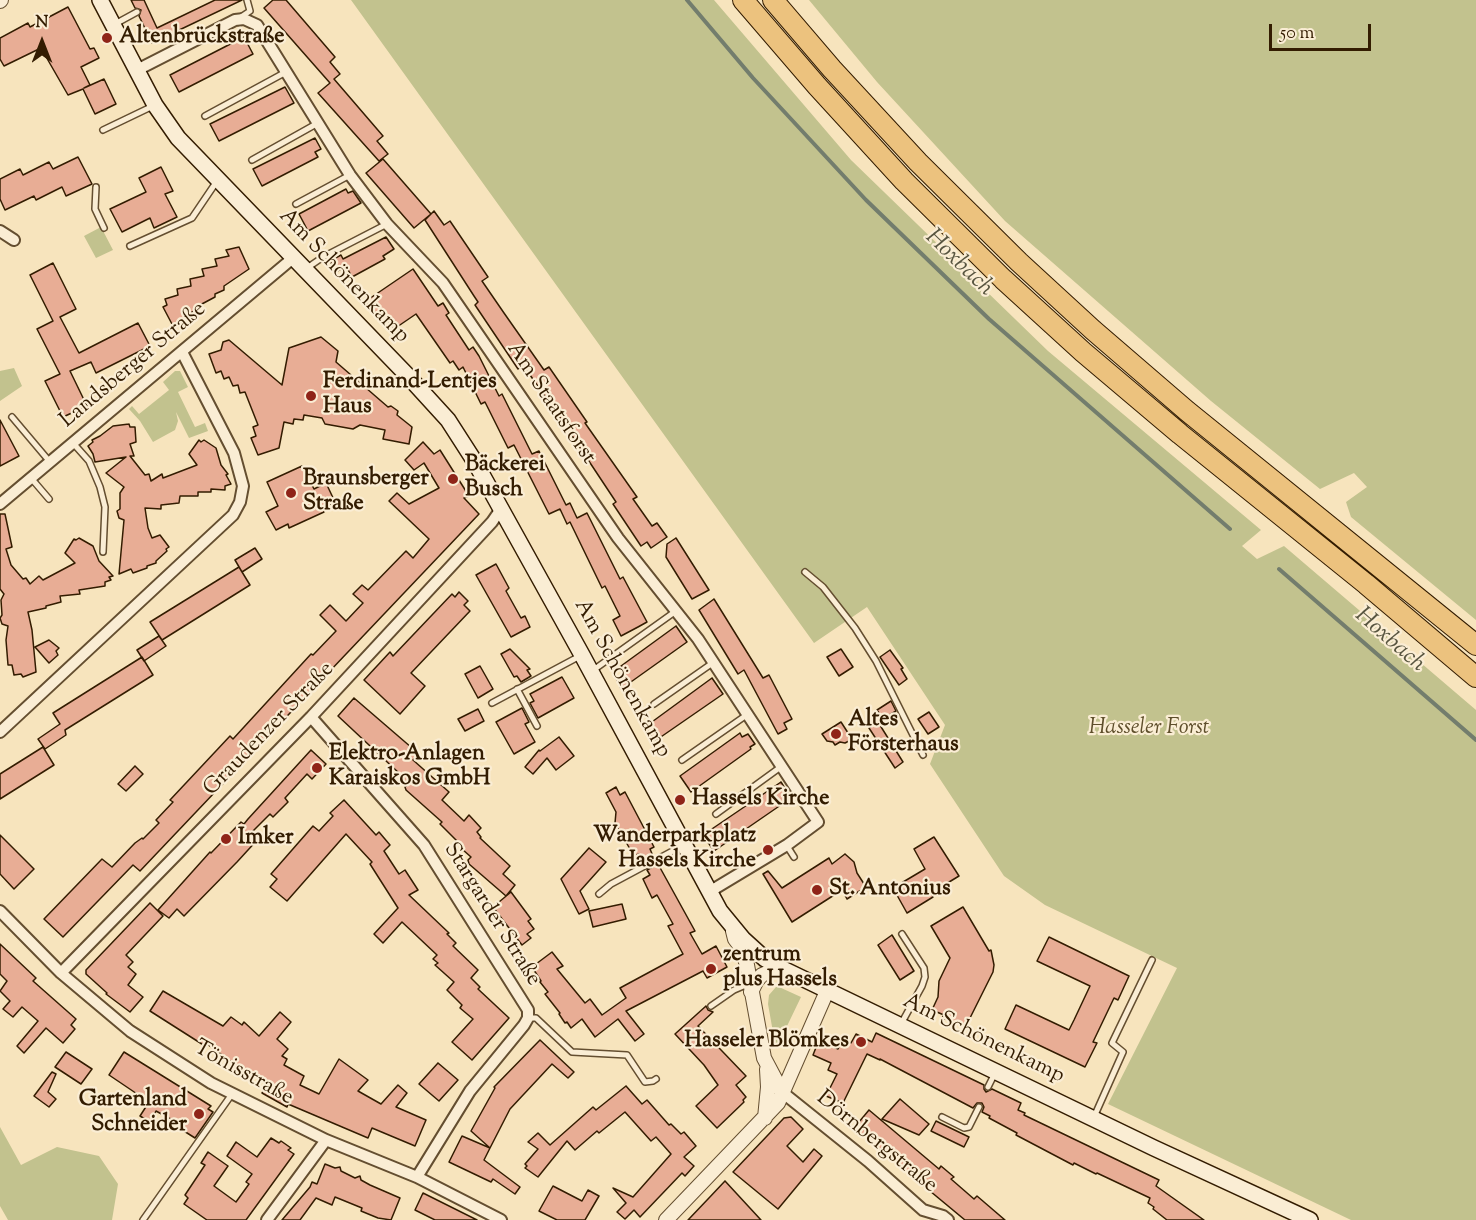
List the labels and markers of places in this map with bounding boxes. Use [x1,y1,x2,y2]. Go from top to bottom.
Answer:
place label: Altenbrückstraße [119,25,285,51]
marker: Altenbrückstraße [100,31,114,45]
place label: Ferdinand-Lentjes Haus [323,370,497,422]
marker: Ferdinand-Lentjes Haus [304,389,318,403]
place label: Bäckerei Busch [465,453,545,505]
place label: Braunsberger Straße [303,467,429,518]
marker: Bäckerei Busch [446,472,460,486]
marker: Braunsberger Straße [284,486,298,500]
place label: Altes Försterhaus [848,708,959,760]
marker: Altes Försterhaus [829,727,843,741]
place label: Elektro-Anlagen Karaiskos GmbH [329,742,490,794]
marker: Elektro-Anlagen Karaiskos GmbH [310,761,324,775]
place label: Hassels Kirche [692,787,830,813]
marker: Hassels Kirche [673,793,687,807]
place label: Wanderparkplatz Hassels Kirche [593,824,756,876]
place label: Imker [238,826,293,852]
marker: Imker [219,832,233,846]
marker: Wanderparkplatz Hassels Kirche [761,843,775,857]
place label: St. Antonius [829,877,951,903]
marker: St. Antonius [810,883,824,897]
place label: zentrum plus Hassels [723,943,837,994]
marker: zentrum plus Hassels [704,962,718,976]
place label: Hasseler Blömkes [685,1029,849,1055]
marker: Hasseler Blömkes [854,1035,868,1049]
place label: Gartenland Schneider [79,1088,187,1140]
marker: Gartenland Schneider [192,1107,206,1121]

